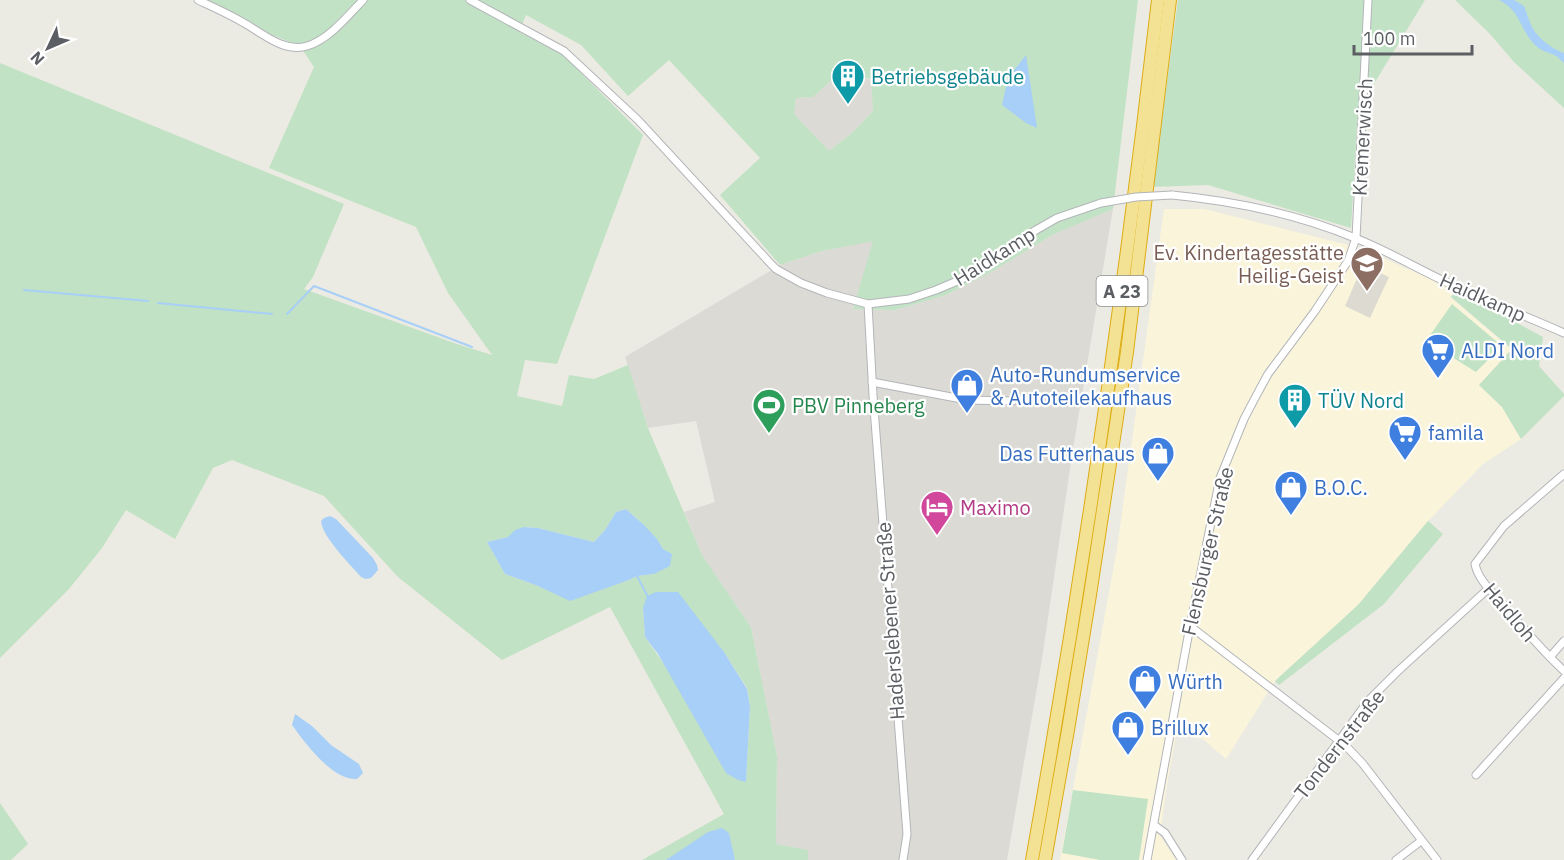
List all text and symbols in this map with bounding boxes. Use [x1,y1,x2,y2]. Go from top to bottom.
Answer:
north arrow [18,18,78,78]
scale bar [1354,18,1472,56]
text: 100 m [1363,27,1415,50]
text: N [26,47,48,70]
building icon: Betriebsgebäude [830,58,866,105]
place label: Betriebsgebäude [871,63,1024,90]
street label: Kremerwisch [1345,77,1379,197]
street label: Haidkamp [948,220,1040,292]
place label: Ev. Kindertagesstätte Heilig-Geist [1153,239,1344,289]
school or university icon: Ev. Kindertagesstätte Heilig-Geist [1349,245,1385,292]
street label: Haidkamp [1436,266,1530,328]
road number: A 23 [1096,276,1148,306]
supermarket icon: ALDI Nord [1420,332,1456,379]
place label: ALDI Nord [1461,337,1554,364]
place label: Auto-Rundumservice & Autoteilekaufhaus [990,361,1180,411]
shop icon: Auto-Rundumservice & Autoteilekaufhaus [949,367,985,414]
building icon: TÜV Nord [1277,382,1313,429]
sports icon: PBV Pinneberg [751,387,787,434]
place label: TÜV Nord [1318,387,1404,414]
place label: PBV Pinneberg [792,392,925,419]
supermarket icon: famila [1387,414,1423,461]
place label: famila [1428,419,1484,446]
shop icon: Das Futterhaus [1140,435,1176,482]
place label: Das Futterhaus [999,440,1135,467]
street label: Flensburger Straße [1174,464,1240,638]
shop icon: B.O.C. [1273,469,1309,516]
place label: B.O.C. [1314,474,1368,501]
hotel icon: Maximo [919,489,955,536]
place label: Maximo [960,494,1031,521]
street label: Haderslebener Straße [870,521,910,721]
street label: Haidloh [1477,577,1543,647]
shop icon: Würth [1127,663,1163,710]
place label: Würth [1168,668,1223,695]
street label: Tondernstraße [1288,684,1390,804]
shop icon: Brillux [1110,709,1146,756]
place label: Brillux [1151,714,1209,741]

